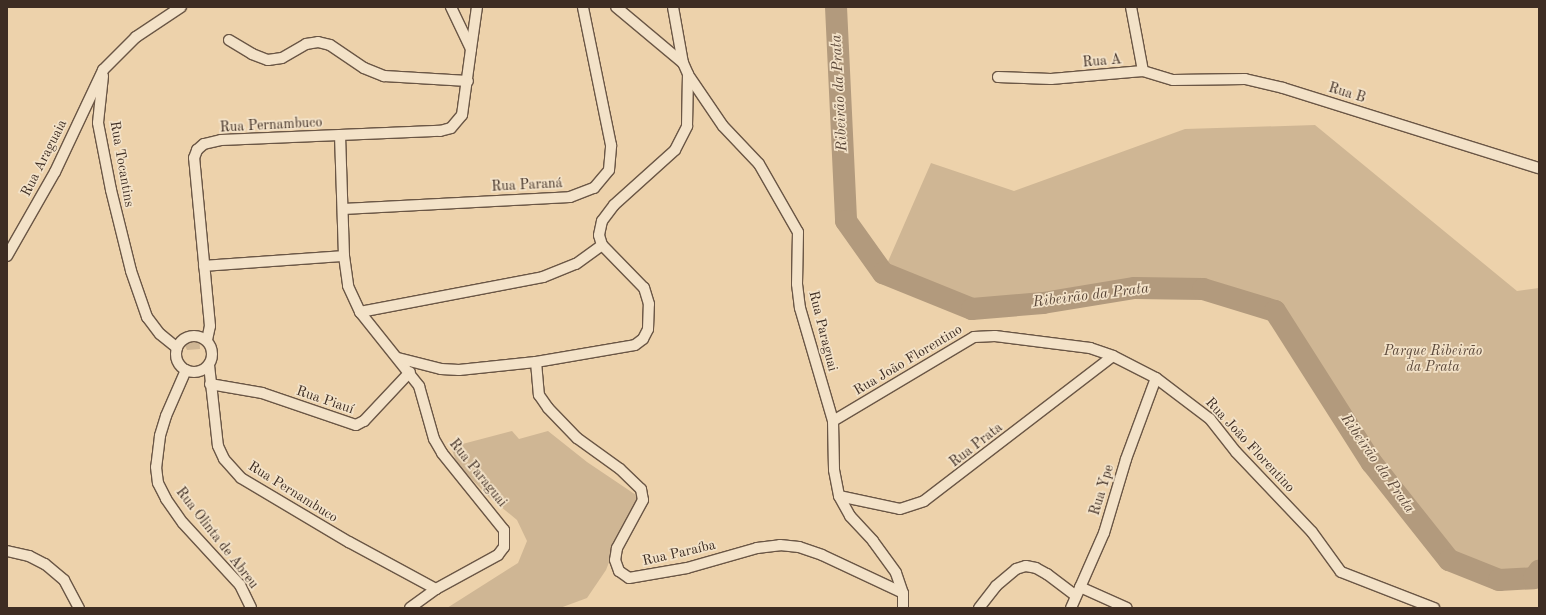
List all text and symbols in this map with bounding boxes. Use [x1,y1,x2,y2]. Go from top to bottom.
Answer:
water label: Ribeirão da Prata [828,34,852,152]
street label: Rua A [1082,51,1122,71]
street label: Rua B [1326,79,1368,107]
street label: Rua Pernambuco [219,114,323,136]
street label: Rua Araguaia [17,117,71,199]
street label: Rua Tocantins [106,120,138,208]
street label: Rua Paraná [491,175,563,195]
water label: Ribeirão da Prata [1032,280,1150,312]
street label: Rua Paraguai [805,289,841,373]
street label: Rua João Florentino [851,321,965,399]
park label: Parque Ribeirão da Prata [1384,343,1482,376]
street label: Rua Piauí [294,382,356,418]
street label: Rua João Florentino [1202,394,1298,496]
water label: Ribeirão da Prata [1336,411,1418,517]
street label: Rua Prata [946,419,1006,471]
street label: Rua Paraguai [445,436,511,510]
street label: Rua Pernambuco [245,458,341,526]
street label: Rua Ype [1086,463,1118,517]
street label: Rua Olinta de Abreu [172,484,262,592]
street label: Rua Paraíba [641,536,717,570]

